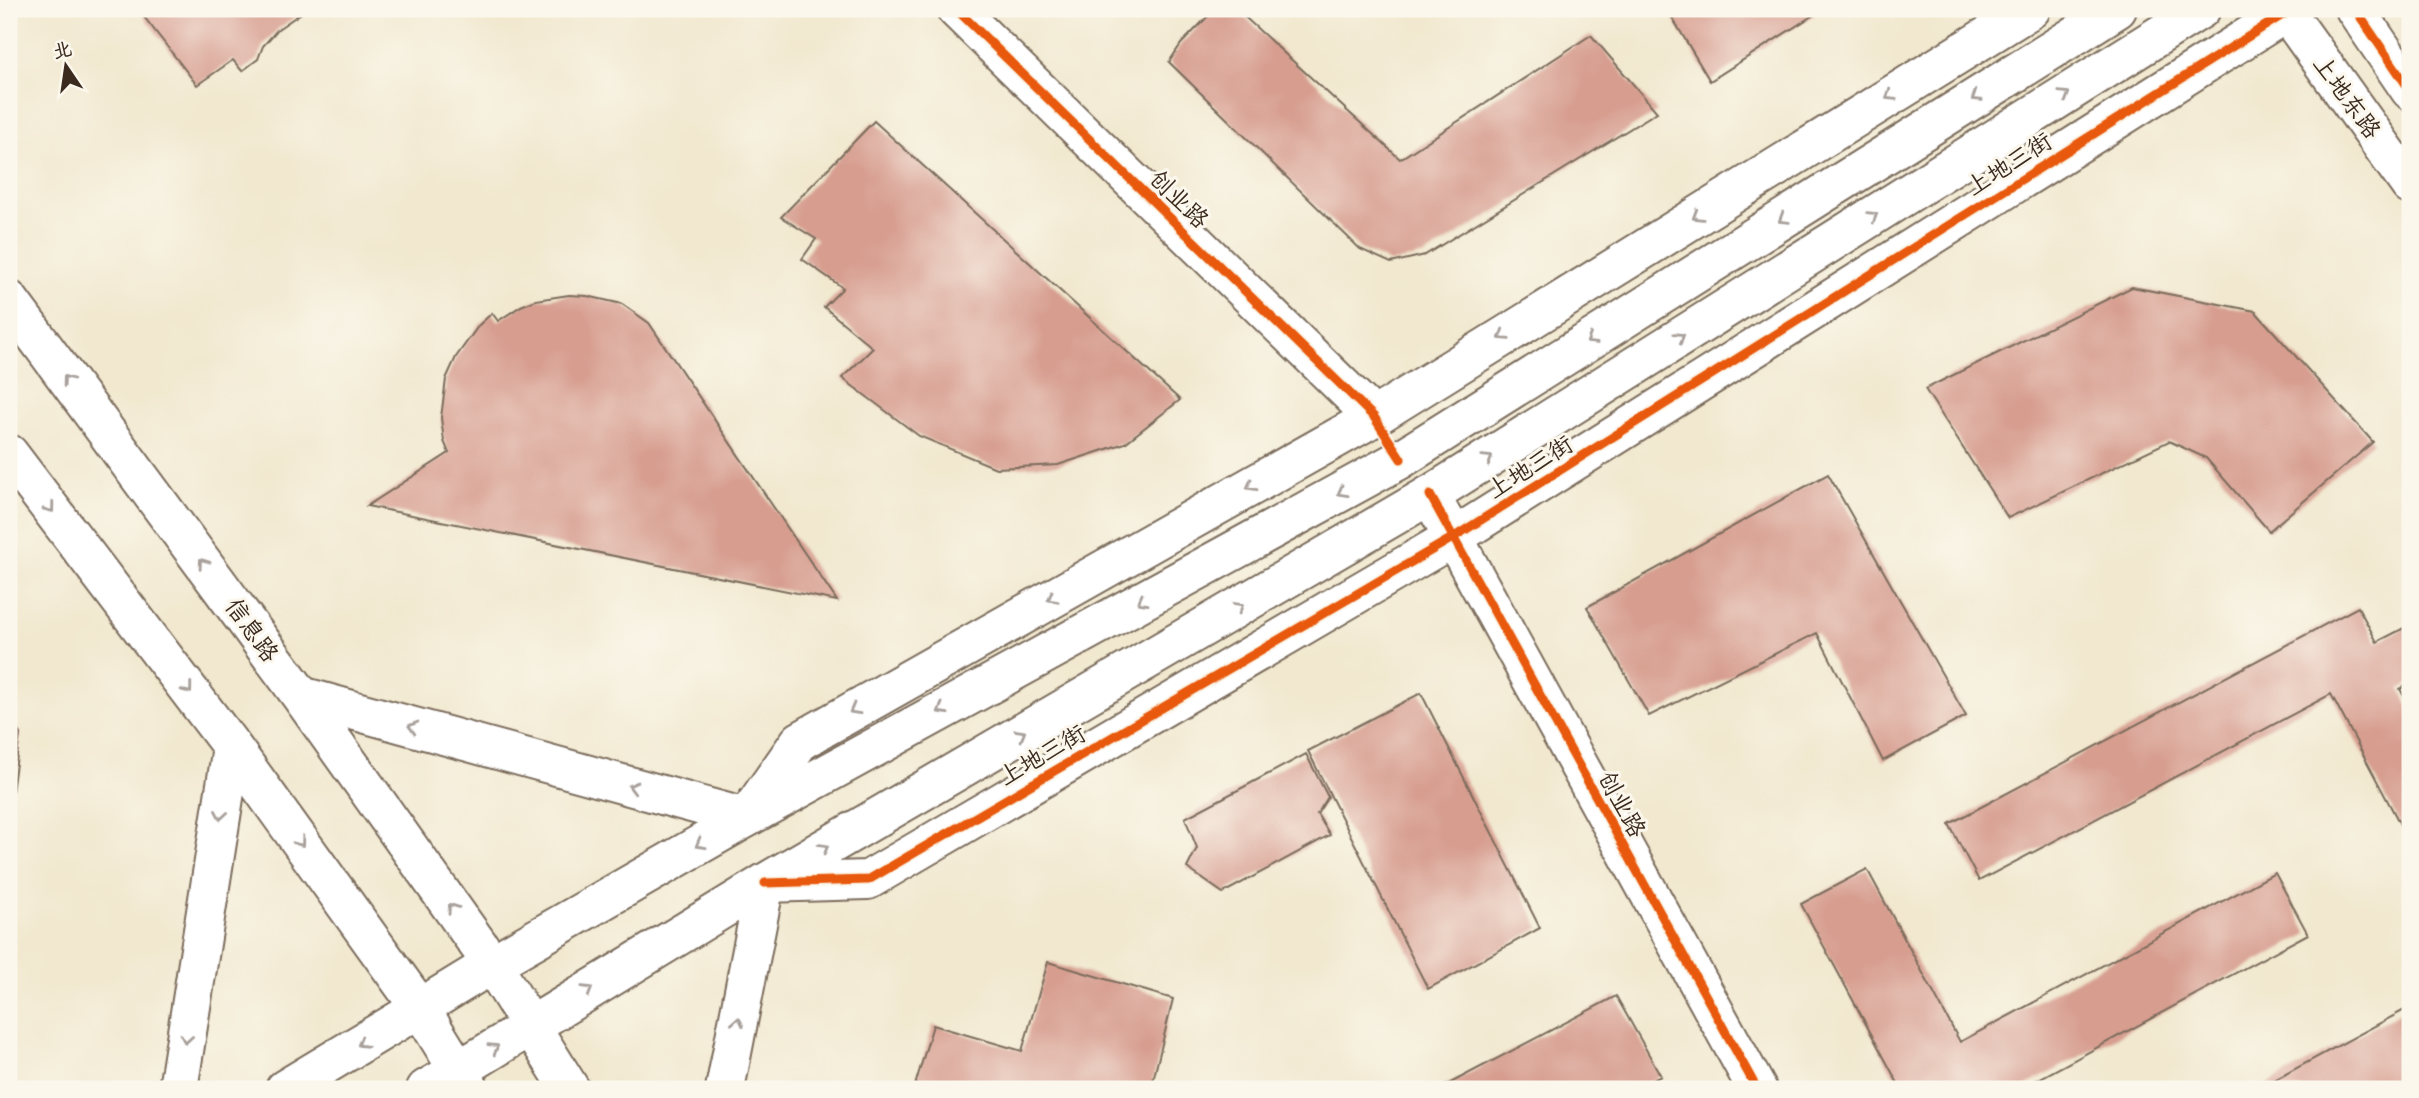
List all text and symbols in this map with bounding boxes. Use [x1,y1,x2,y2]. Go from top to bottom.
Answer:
north arrow [32,32,102,102]
text: 北 [50,37,74,63]
street label: 上地东路 [2307,49,2387,144]
one-way arrow [1884,88,1897,101]
one-way arrow [1970,89,1983,102]
one-way arrow [2058,90,2071,103]
street label: 上地三街 [1960,126,2057,201]
street label: 创业路 [1143,163,1215,234]
one-way arrow [1691,208,1704,221]
one-way arrow [1778,210,1791,223]
one-way arrow [1865,212,1878,225]
one-way arrow [1498,328,1511,341]
one-way arrow [1585,331,1598,344]
one-way arrow [1673,333,1686,346]
one-way arrow [63,375,76,387]
street label: 上地三街 [1481,429,1578,504]
one-way arrow [1480,454,1493,467]
one-way arrow [1245,478,1258,491]
one-way arrow [1336,484,1349,497]
one-way arrow [42,500,54,513]
one-way arrow [198,558,211,571]
one-way arrow [1047,590,1060,603]
street label: 信息路 [220,592,285,667]
one-way arrow [1137,593,1149,606]
one-way arrow [1231,602,1244,615]
one-way arrow [179,681,192,694]
one-way arrow [849,702,862,715]
one-way arrow [937,702,950,715]
street label: 上地三街 [993,718,1091,791]
one-way arrow [407,721,419,735]
one-way arrow [1014,729,1026,742]
street label: 创业路 [1592,765,1653,842]
one-way arrow [627,780,639,795]
one-way arrow [214,809,229,820]
one-way arrow [292,834,305,847]
one-way arrow [695,836,708,849]
one-way arrow [817,844,830,857]
one-way arrow [448,903,460,916]
one-way arrow [581,985,594,998]
one-way arrow [729,1016,744,1028]
one-way arrow [179,1033,194,1045]
one-way arrow [356,1035,369,1048]
one-way arrow [487,1043,500,1056]

